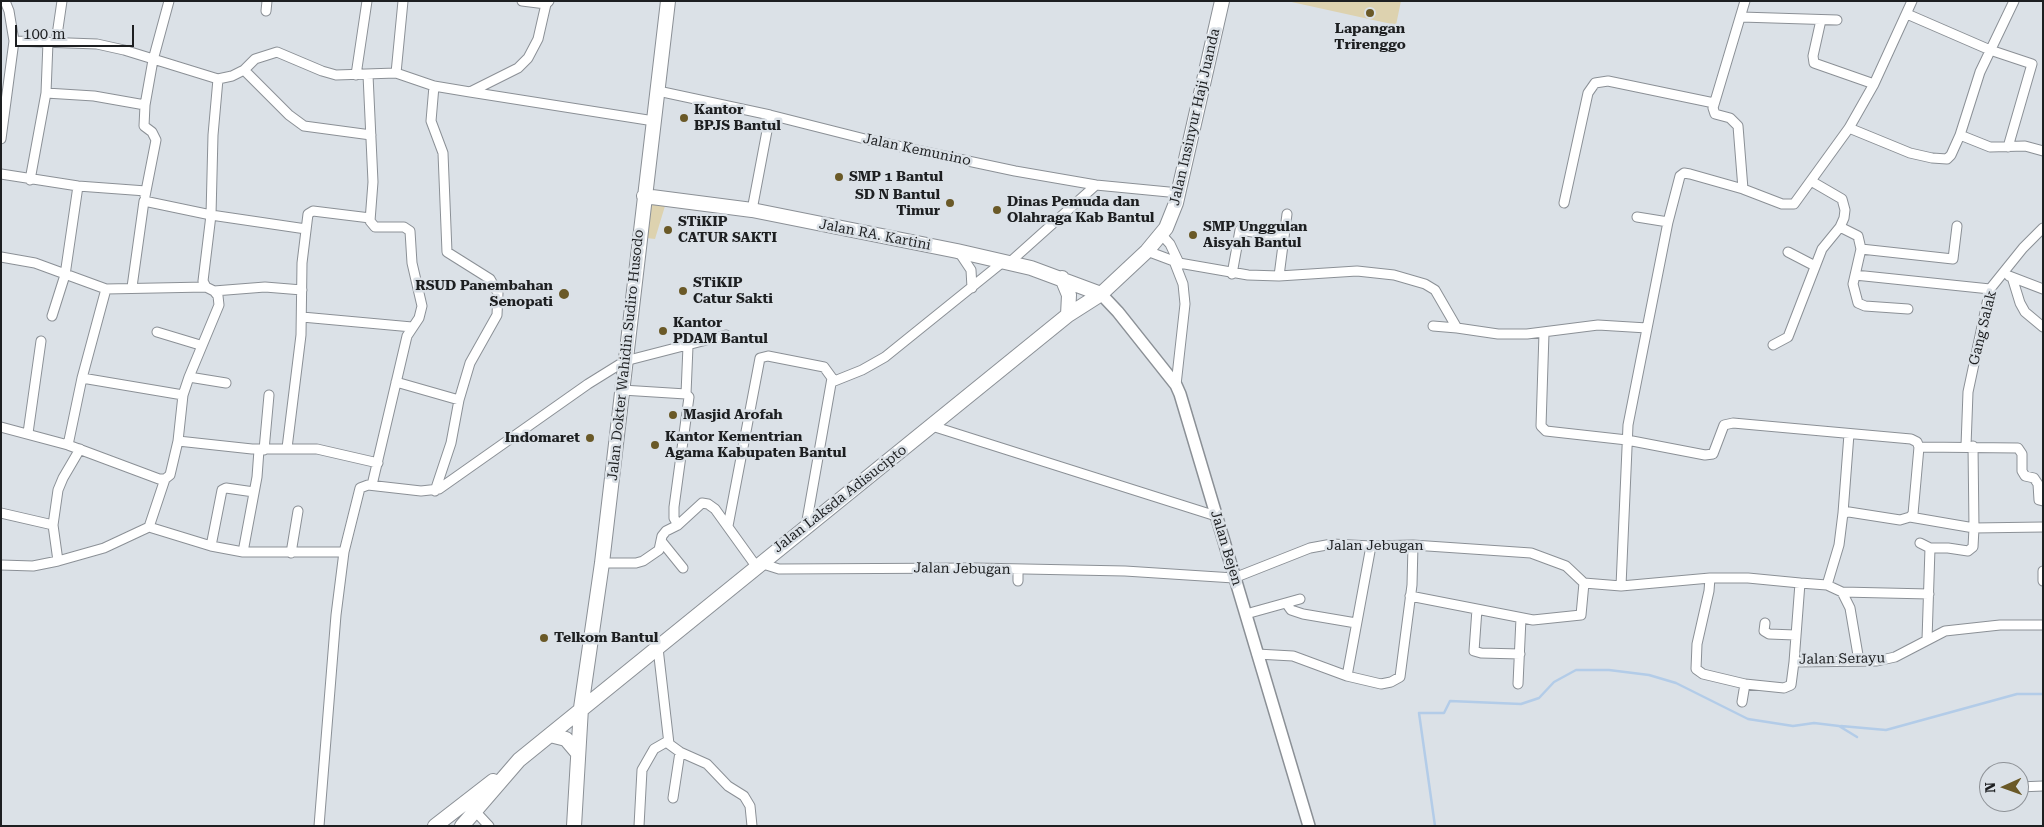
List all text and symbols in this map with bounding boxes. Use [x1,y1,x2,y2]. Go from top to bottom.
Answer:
marker: Lapangan Trirenggo [1364,7,1376,19]
scale bar [18,15,136,47]
place label: Lapangan Trirenggo [1334,21,1406,54]
text: 100 m [23,25,66,43]
street label: Jalan Insinyur Haji Juanda [1166,27,1224,207]
place label: Kantor BPJS Bantul [694,102,781,134]
marker: Kantor BPJS Bantul [678,112,690,124]
street label: Jalan Kemunino [862,130,972,170]
place label: SMP 1 Bantul [849,169,943,185]
marker: SMP 1 Bantul [833,171,845,183]
place label: SD N Bantul Timur [855,187,940,220]
place label: Dinas Pemuda dan Olahraga Kab Bantul [1007,194,1154,226]
marker: SD N Bantul Timur [944,197,956,209]
marker: Dinas Pemuda dan Olahraga Kab Bantul [991,204,1003,216]
place label: STiKIP CATUR SAKTI [678,214,777,246]
street label: Jalan RA. Kartini [818,216,932,254]
place label: SMP Unggulan Aisyah Bantul [1203,219,1308,252]
marker: STiKIP CATUR SAKTI [662,224,674,236]
street label: Jalan Dokter Wahidin Sudiro Husodo [604,229,648,481]
marker: SMP Unggulan Aisyah Bantul [1187,229,1199,241]
place label: STiKIP Catur Sakti [693,275,773,308]
place label: RSUD Panembahan Senopati [415,278,553,310]
marker: STiKIP Catur Sakti [677,285,689,297]
marker: RSUD Panembahan Senopati [557,287,571,301]
street label: Gang Salak [1966,289,2000,367]
place label: Kantor PDAM Bantul [673,315,768,348]
marker: Kantor PDAM Bantul [657,325,669,337]
place label: Masjid Arofah [683,407,783,423]
marker: Masjid Arofah [667,409,679,421]
place label: Kantor Kementrian Agama Kabupaten Bantul [665,429,846,462]
place label: Indomaret [505,430,580,446]
marker: Indomaret [584,432,596,444]
marker: Kantor Kementrian Agama Kabupaten Bantul [649,439,661,451]
street label: Jalan Laksda Adisucipto [770,442,910,556]
street label: Jalan Bejen [1207,508,1245,588]
street label: Jalan Jebugan [1326,538,1424,554]
street label: Jalan Jebugan [913,560,1011,578]
place label: Telkom Bantul [554,630,658,646]
marker: Telkom Bantul [538,632,550,644]
street label: Jalan Serayu [1799,650,1885,668]
north arrow [1979,762,2029,812]
text: N [1982,782,1998,793]

